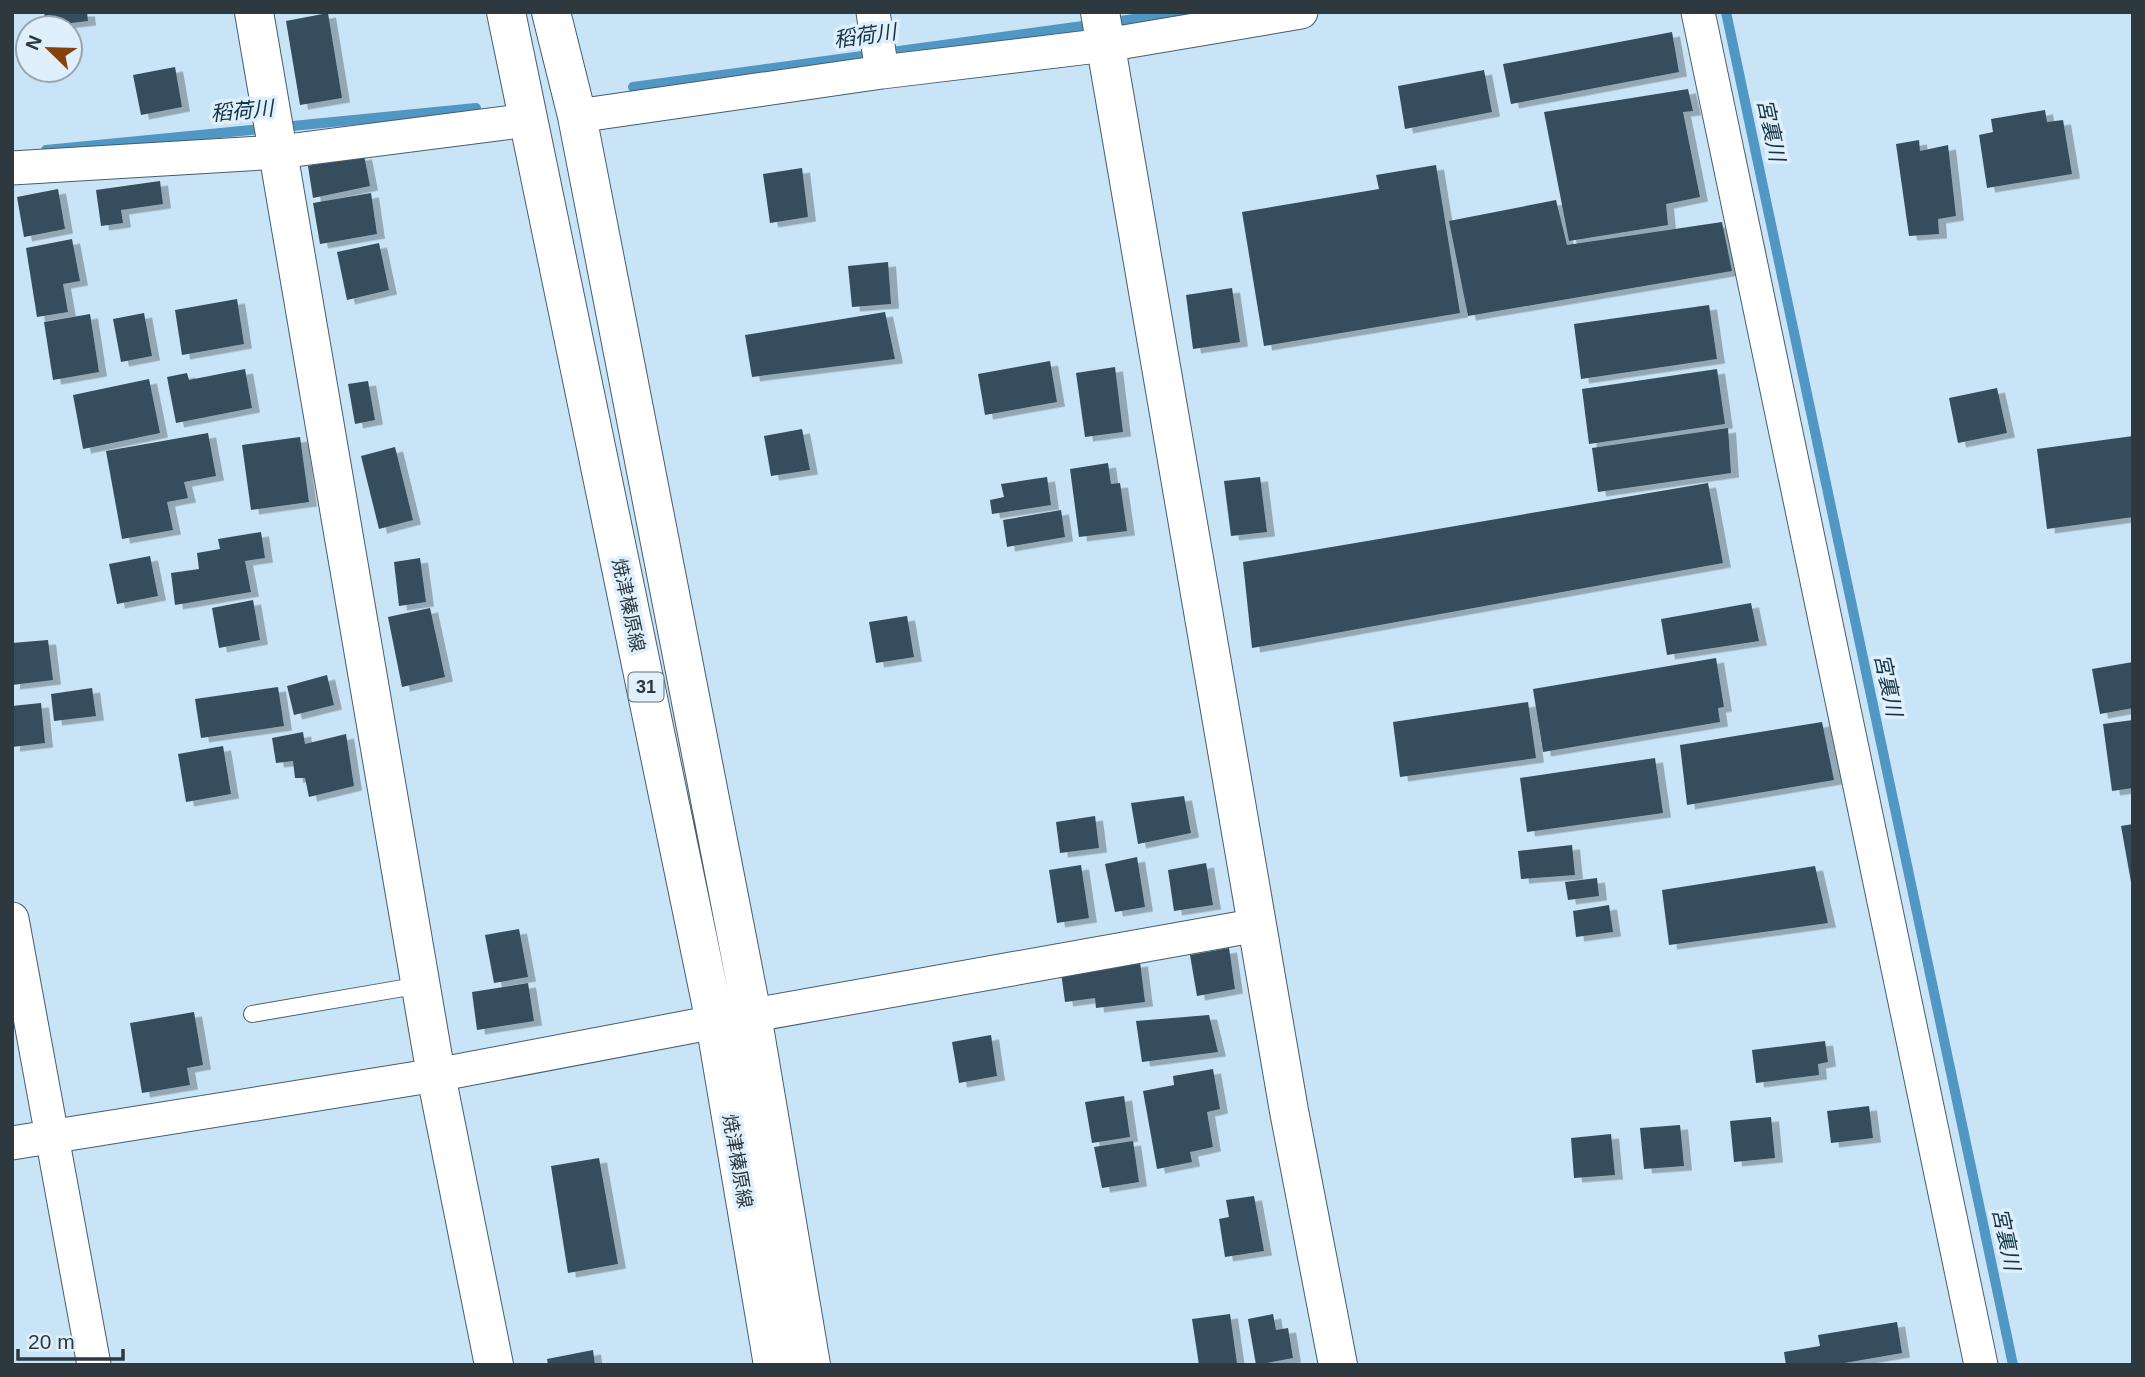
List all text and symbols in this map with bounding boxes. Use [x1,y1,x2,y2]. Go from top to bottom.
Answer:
north arrow [14,14,84,84]
water label: 稻荷川 [832,19,900,51]
text: N [21,32,46,53]
water label: 稻荷川 [210,96,276,125]
water label: 宮裏川 [1754,97,1790,165]
street label: 焼津榛原線 [608,556,649,654]
water label: 宮裏川 [1871,652,1907,720]
road number: 31 [628,672,664,702]
street label: 焼津榛原線 [719,1112,756,1210]
water label: 宮裏川 [1989,1206,2025,1274]
scale bar [18,1318,122,1362]
text: 20 m [28,1330,75,1353]

